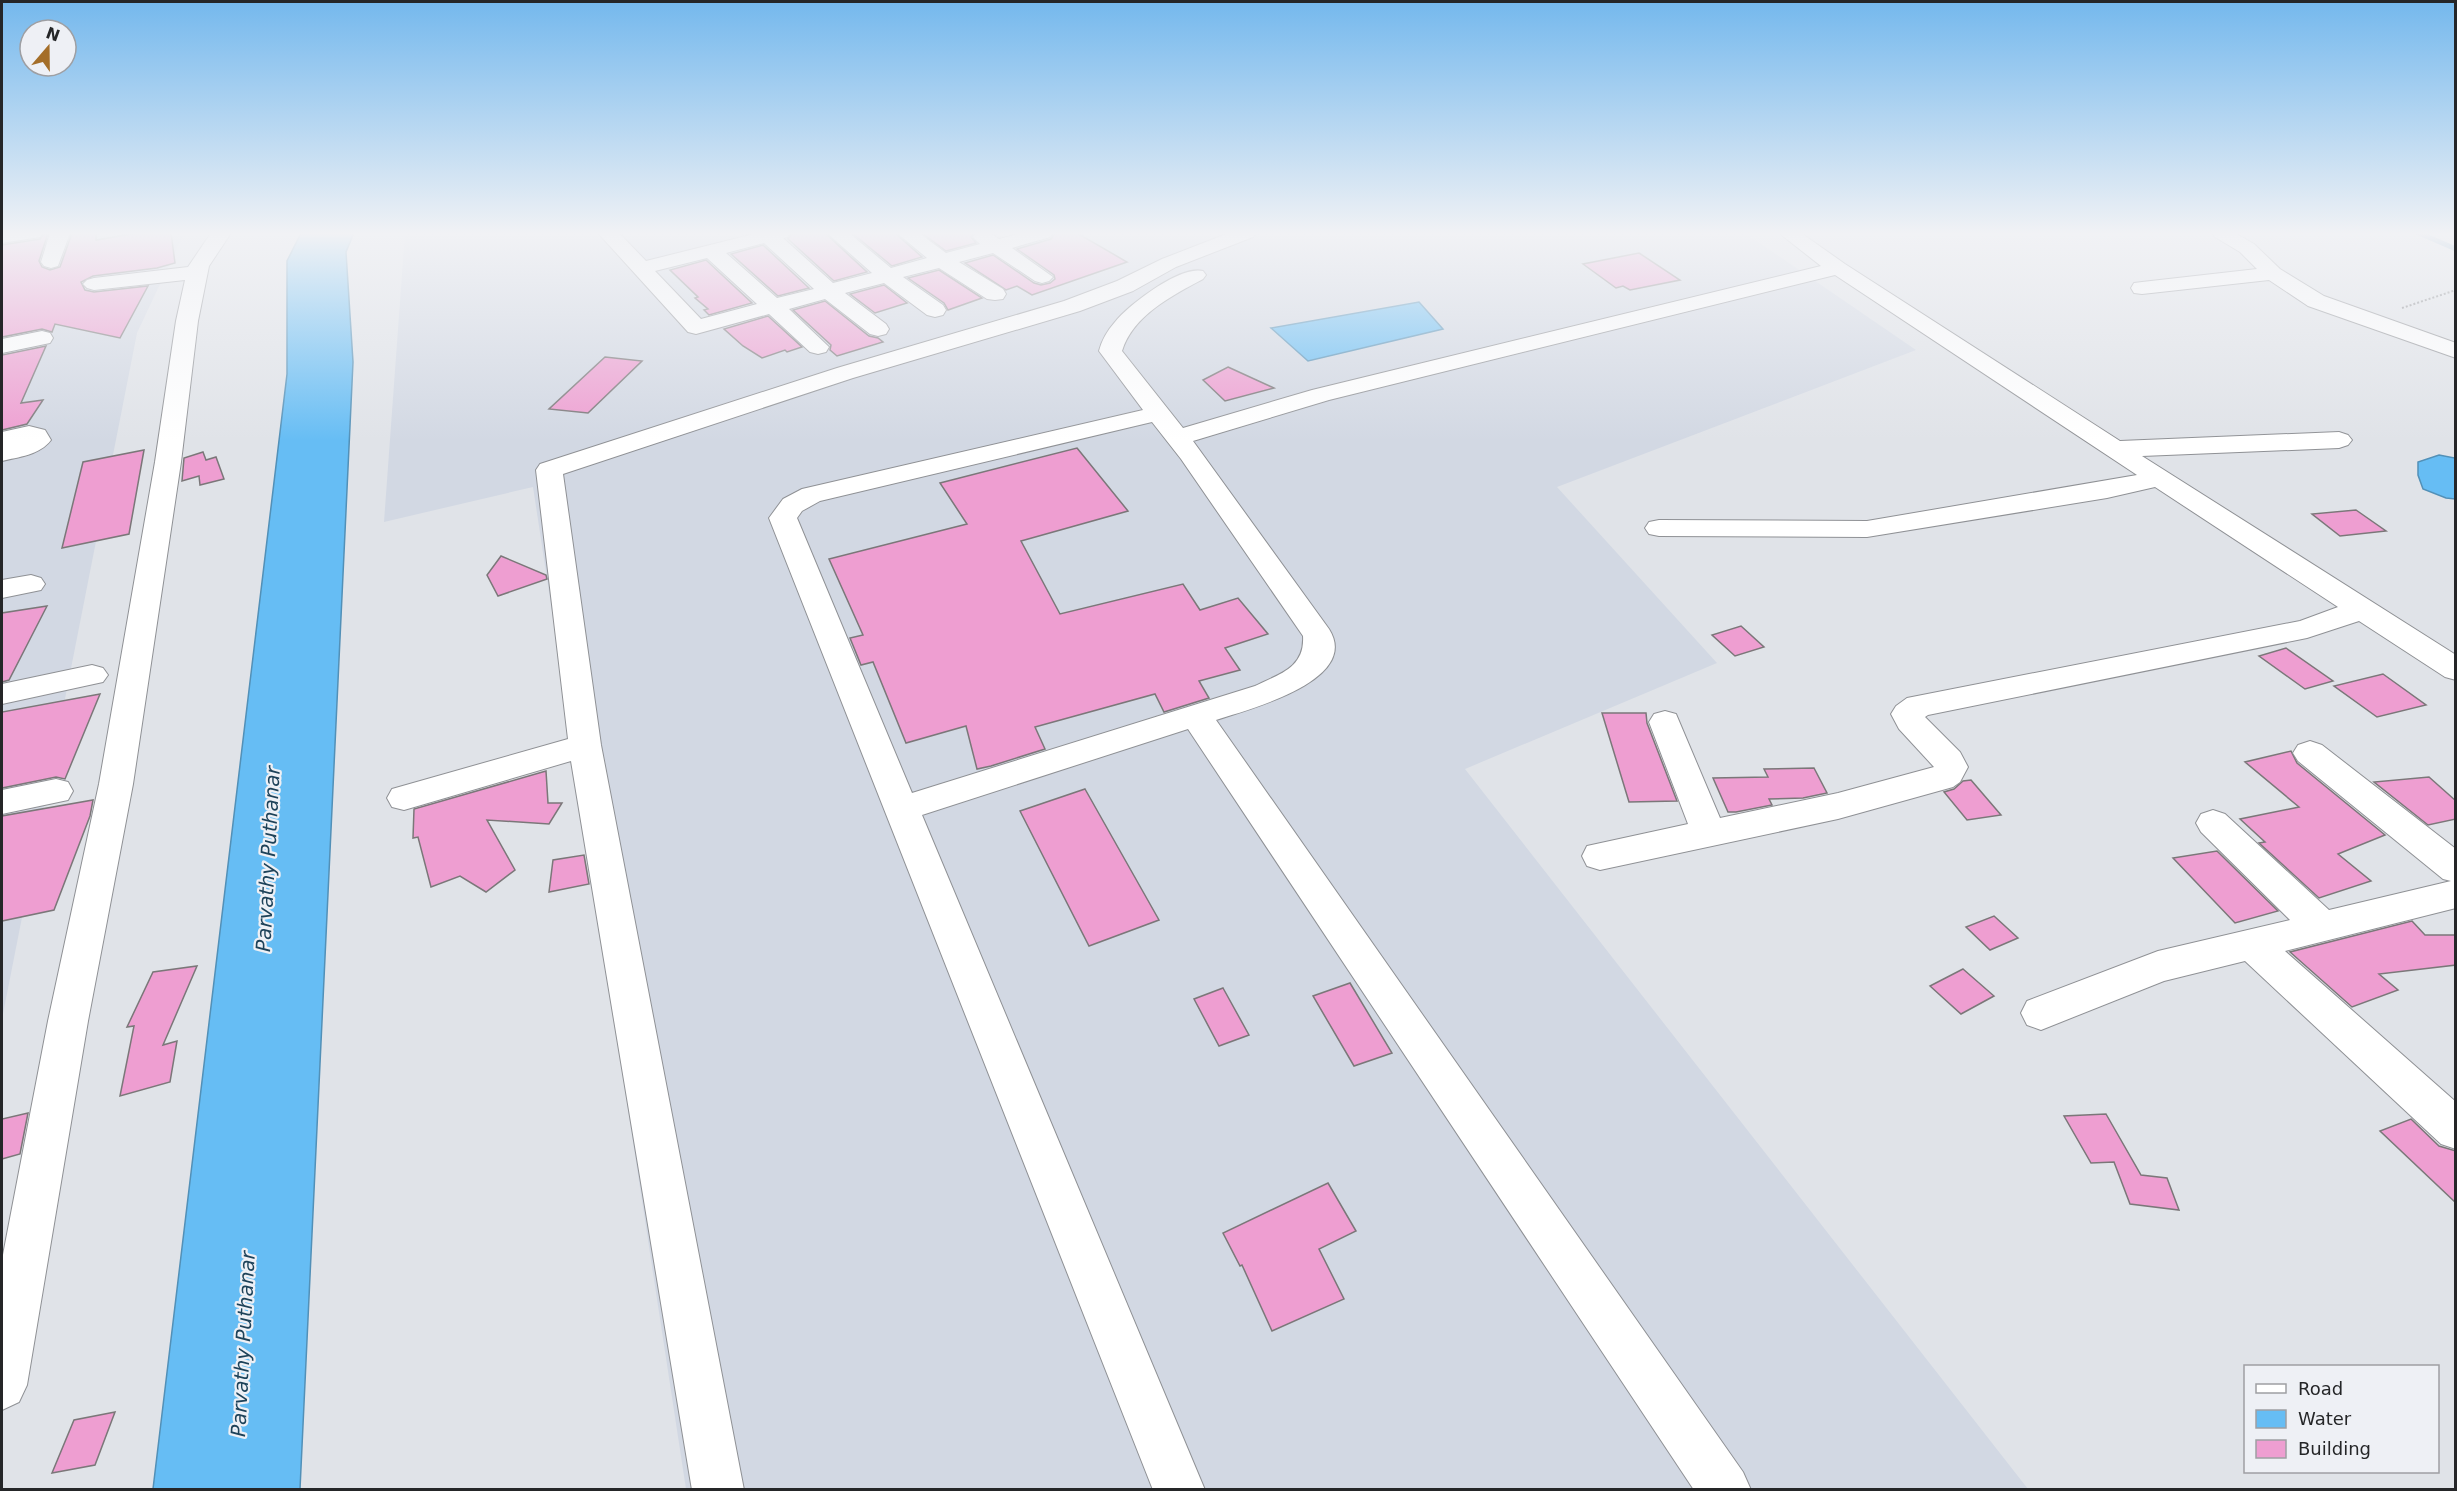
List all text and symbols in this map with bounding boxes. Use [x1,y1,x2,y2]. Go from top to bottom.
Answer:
north arrow [18,18,78,78]
text: N [43,23,63,46]
water label: Parvathy Puthanar [251,764,285,953]
water label: Parvathy Puthanar [226,1249,260,1438]
legend [2244,1365,2439,1473]
text: Road [2298,1378,2343,1399]
text: Water [2298,1408,2352,1429]
text: Building [2298,1438,2371,1459]

